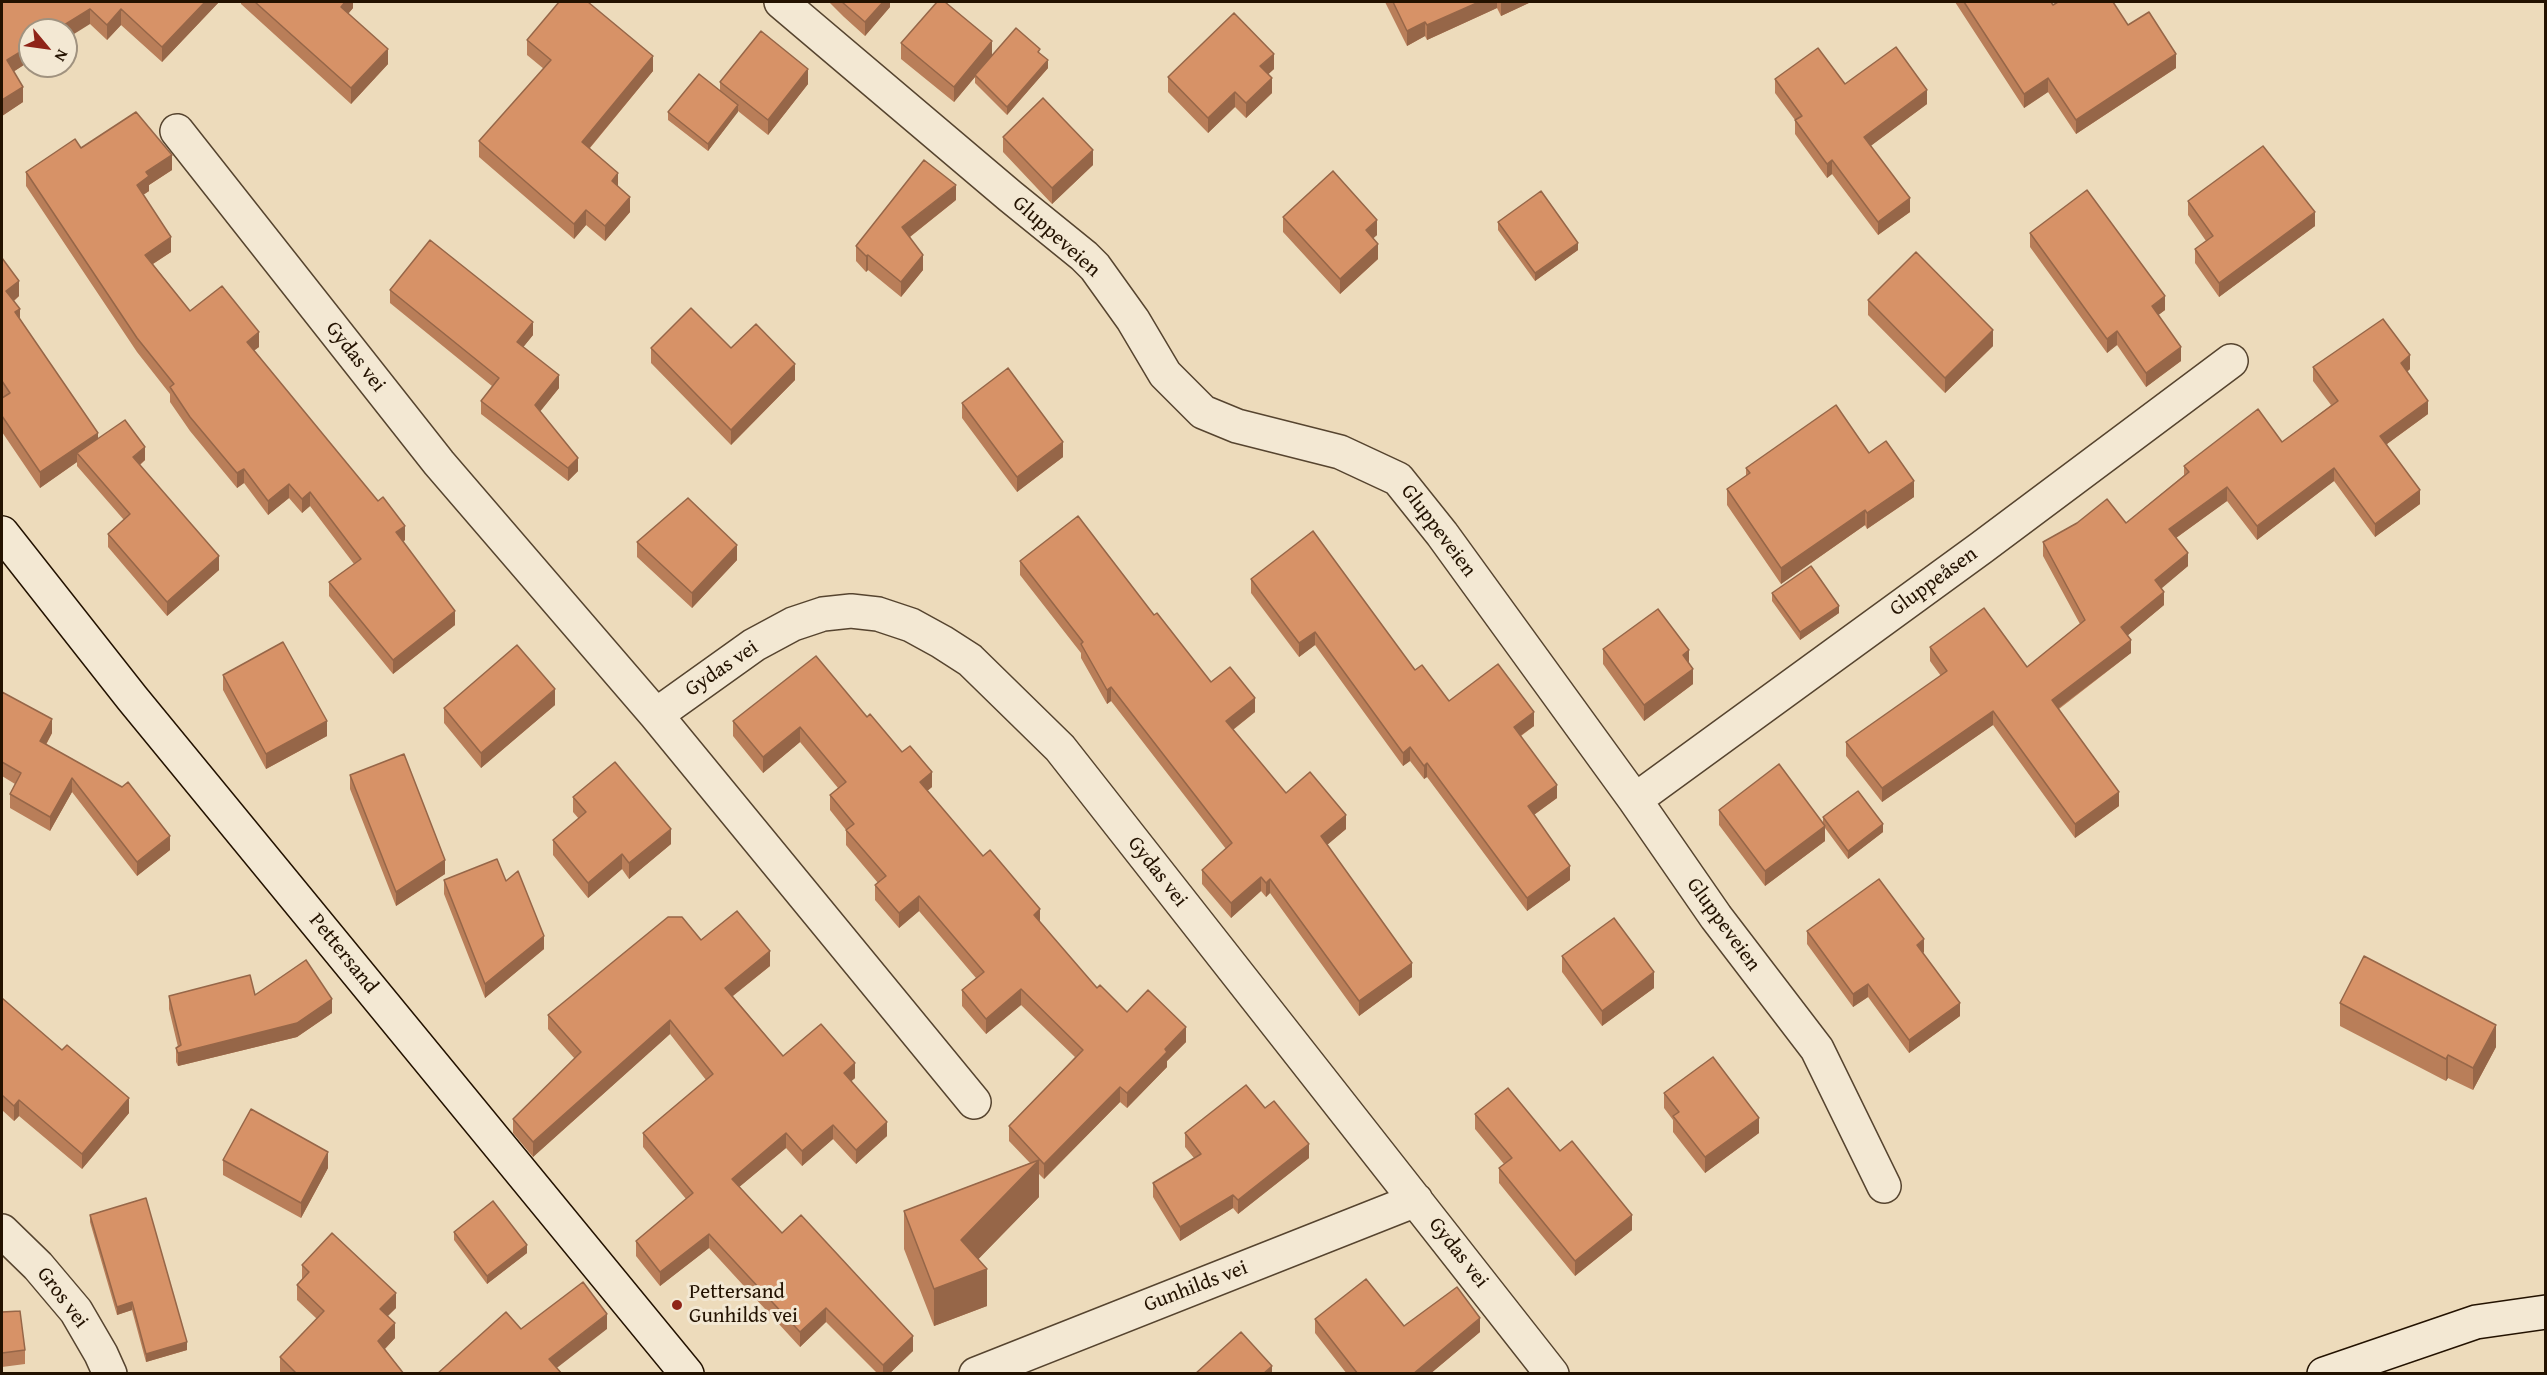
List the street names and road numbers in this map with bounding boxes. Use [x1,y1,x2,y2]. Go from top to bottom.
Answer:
street label: Gluppeveien [1007,191,1105,283]
street label: Gydas vei [320,317,390,397]
street label: Gluppeveien [1395,480,1481,582]
street label: Gluppeåsen [1885,542,1983,622]
street label: Gydas vei [681,635,763,703]
street label: Gydas vei [1122,832,1192,912]
street label: Gluppeveien [1681,873,1765,977]
street label: Pettersand [303,909,383,999]
street label: Gydas vei [1423,1213,1493,1293]
street label: Gunhilds vei [1141,1256,1251,1318]
street label: Gros vei [31,1262,93,1334]

